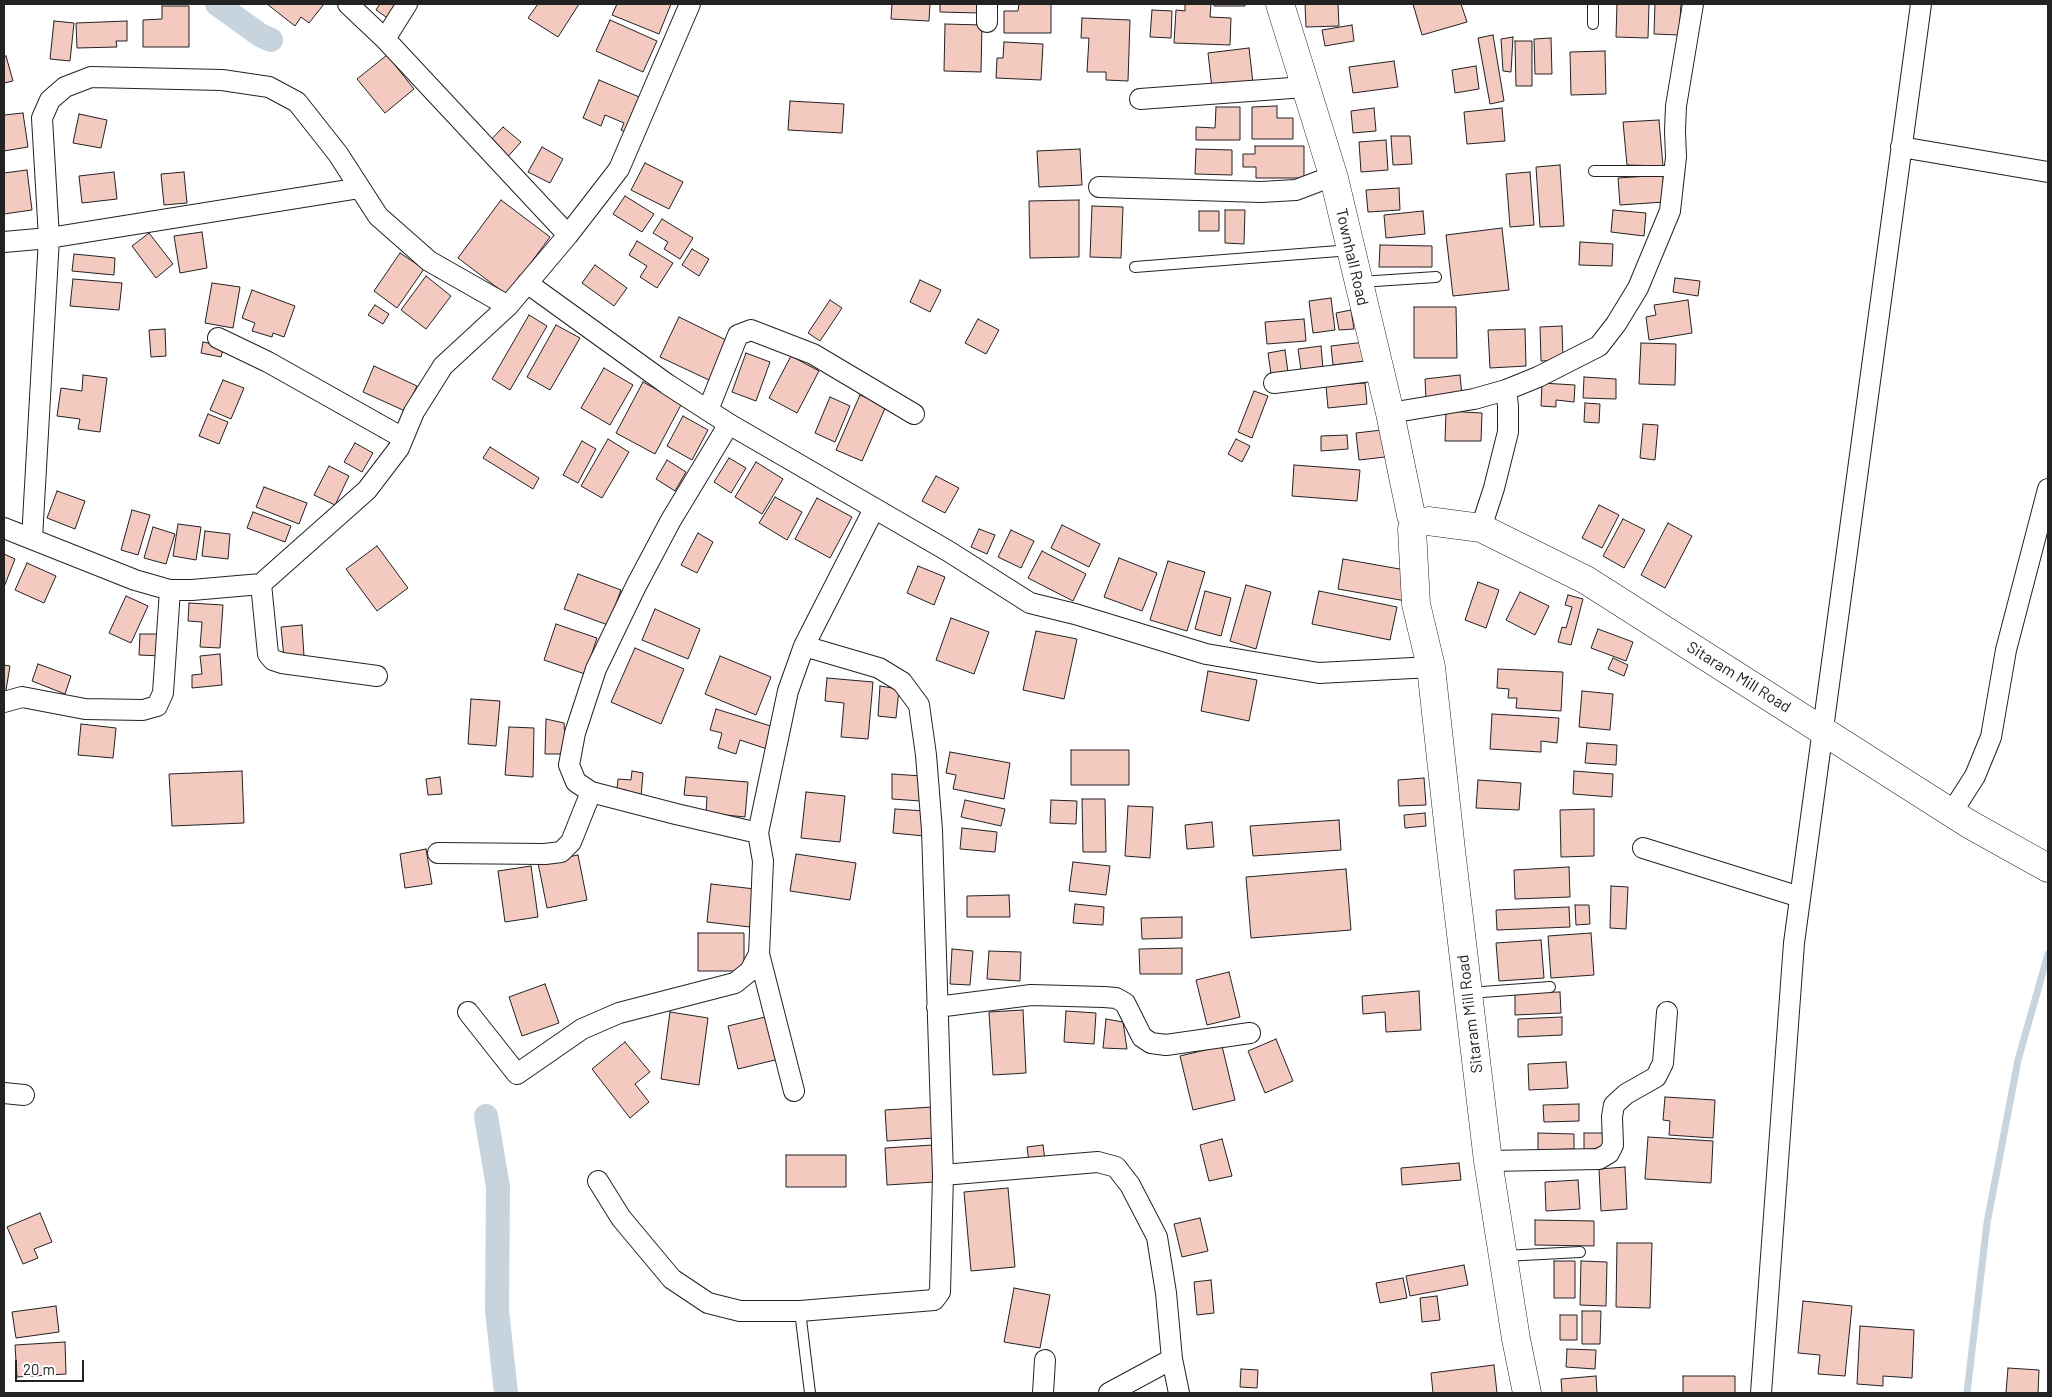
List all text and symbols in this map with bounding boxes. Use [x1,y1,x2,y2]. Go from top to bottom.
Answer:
street label: Townhall Road [1331,206,1373,308]
street label: Sitaram Mill Road [1683,637,1795,717]
street label: Sitaram Mill Road [1453,954,1487,1074]
scale bar [18,1350,86,1382]
text: 20 m [23,1360,55,1378]

